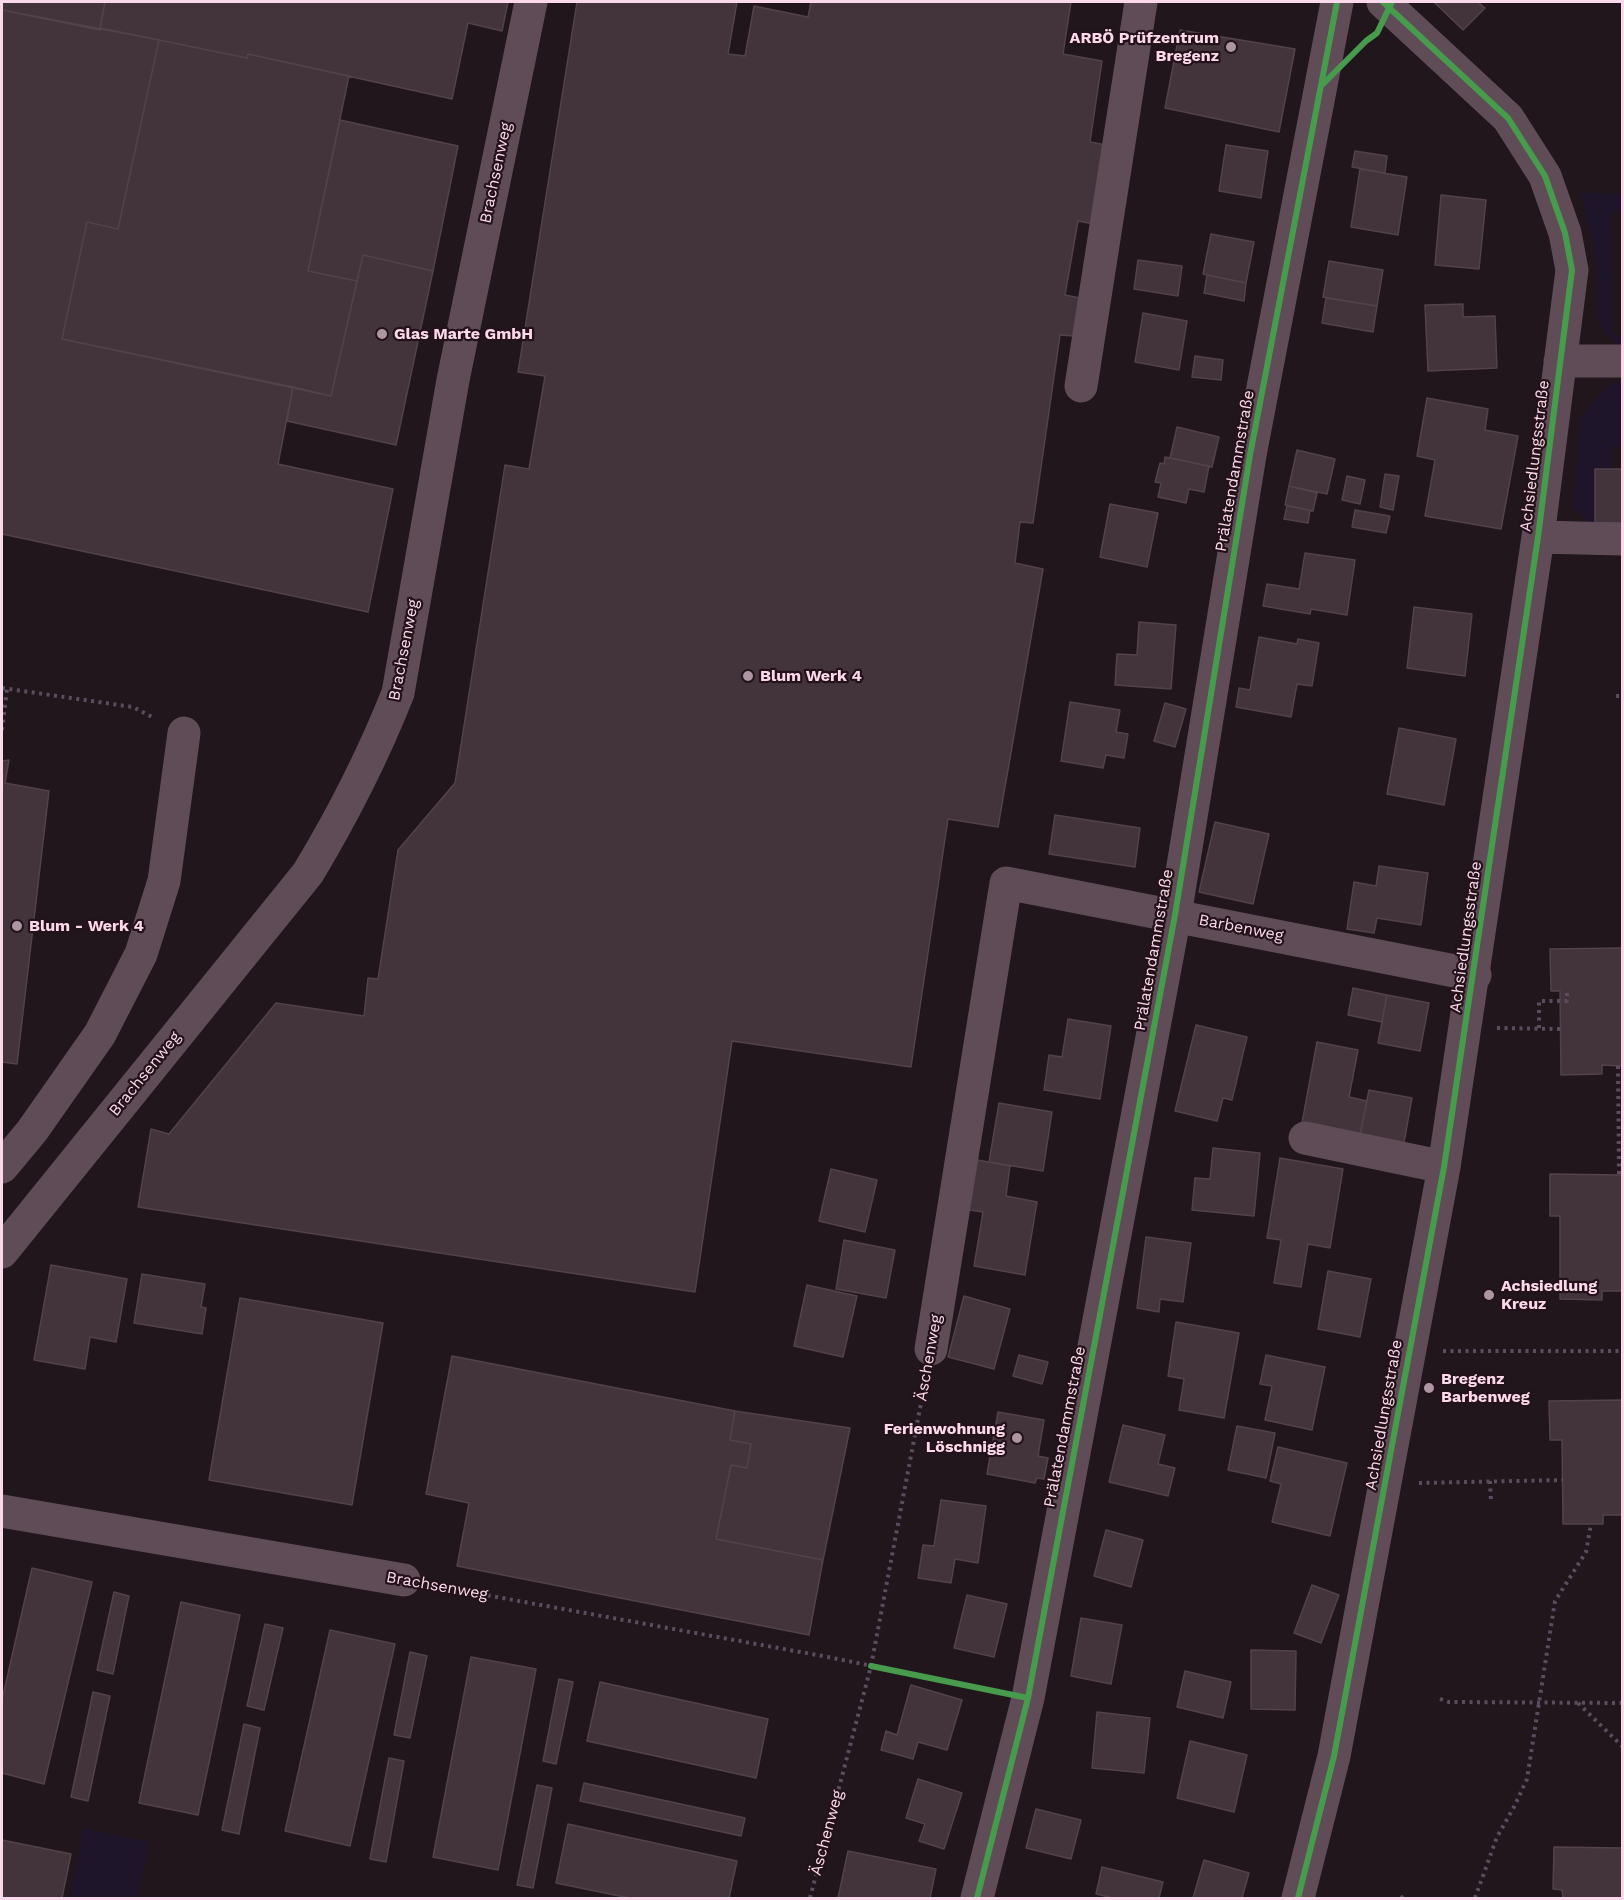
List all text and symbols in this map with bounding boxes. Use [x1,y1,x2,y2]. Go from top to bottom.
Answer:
place label: ARBÖ Prüfzentrum Bregenz [1070,28,1219,66]
marker: ARBÖ Prüfzentrum Bregenz [1224,40,1238,54]
street label: Brachsenweg [476,121,516,225]
place label: Glas Marte GmbH [394,324,533,344]
marker: Glas Marte GmbH [375,327,389,341]
street label: Achsiedlungsstraße [1516,379,1554,533]
street label: Prälatendammstraße [1211,389,1259,553]
street label: Brachsenweg [385,598,423,702]
place label: Blum Werk 4 [760,666,862,686]
marker: Blum Werk 4 [741,669,755,683]
street label: Achsiedlungsstraße [1446,860,1486,1014]
street label: Prälatendammstraße [1130,868,1178,1032]
street label: Barbenweg [1197,910,1285,946]
place label: Blum - Werk 4 [29,916,144,936]
marker: Blum - Werk 4 [10,919,24,933]
street label: Brachsenweg [105,1028,185,1120]
place label: Achsiedlung Kreuz [1501,1276,1597,1314]
marker: Achsiedlung Kreuz [1482,1288,1496,1302]
street label: Äschenweg [912,1313,946,1403]
street label: Achsiedlungsstraße [1361,1338,1407,1492]
street label: Prälatendammstraße [1040,1345,1090,1509]
place label: Bregenz Barbenweg [1441,1369,1530,1407]
marker: Bregenz Barbenweg [1422,1381,1436,1395]
place label: Ferienwohnung Löschnigg [884,1419,1005,1457]
marker: Ferienwohnung Löschnigg [1010,1431,1024,1445]
street label: Brachsenweg [385,1568,489,1604]
street label: Äschenweg [806,1788,848,1878]

